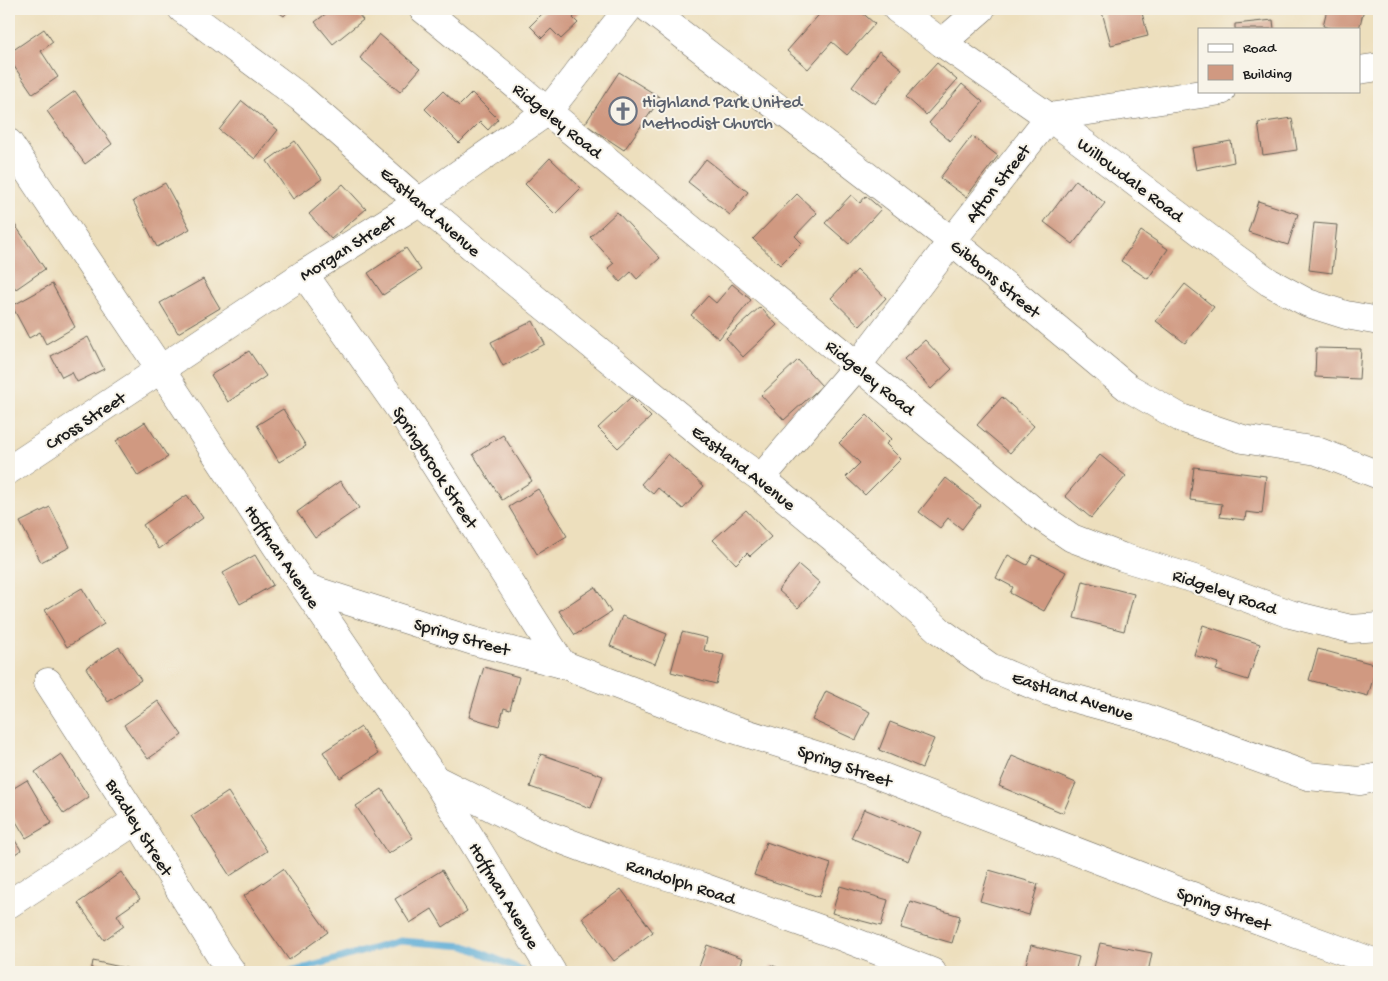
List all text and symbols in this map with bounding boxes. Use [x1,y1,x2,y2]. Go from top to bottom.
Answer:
legend [1198,28,1360,92]
text: Road [1243,40,1277,58]
text: Building [1242,66,1292,84]
street label: Ridgeley Road [507,79,607,165]
place label: Highland Park United Methodist Church [642,93,803,135]
church icon: Highland Park United Methodist Church [608,96,638,126]
street label: Willowdale Road [1072,134,1188,229]
street label: Afton Street [962,140,1037,228]
street label: Eastland Avenue [375,163,485,263]
street label: Morgan Street [296,210,402,287]
street label: Gibbons Street [945,236,1045,325]
street label: Ridgeley Road [820,336,920,422]
street label: Cross Street [42,388,132,456]
street label: Springbrook Street [387,403,482,535]
street label: Eastland Avenue [686,422,799,517]
street label: Hoffman Avenue [239,502,324,614]
street label: Ridgeley Road [1169,566,1281,622]
street label: Spring Street [411,615,513,663]
street label: Eastland Avenue [1009,668,1136,727]
street label: Spring Street [794,741,896,794]
street label: Bradley Street [99,775,177,882]
street label: Hoffman Avenue [463,839,543,954]
street label: Randolph Road [623,856,739,911]
street label: Spring Street [1173,884,1275,938]

